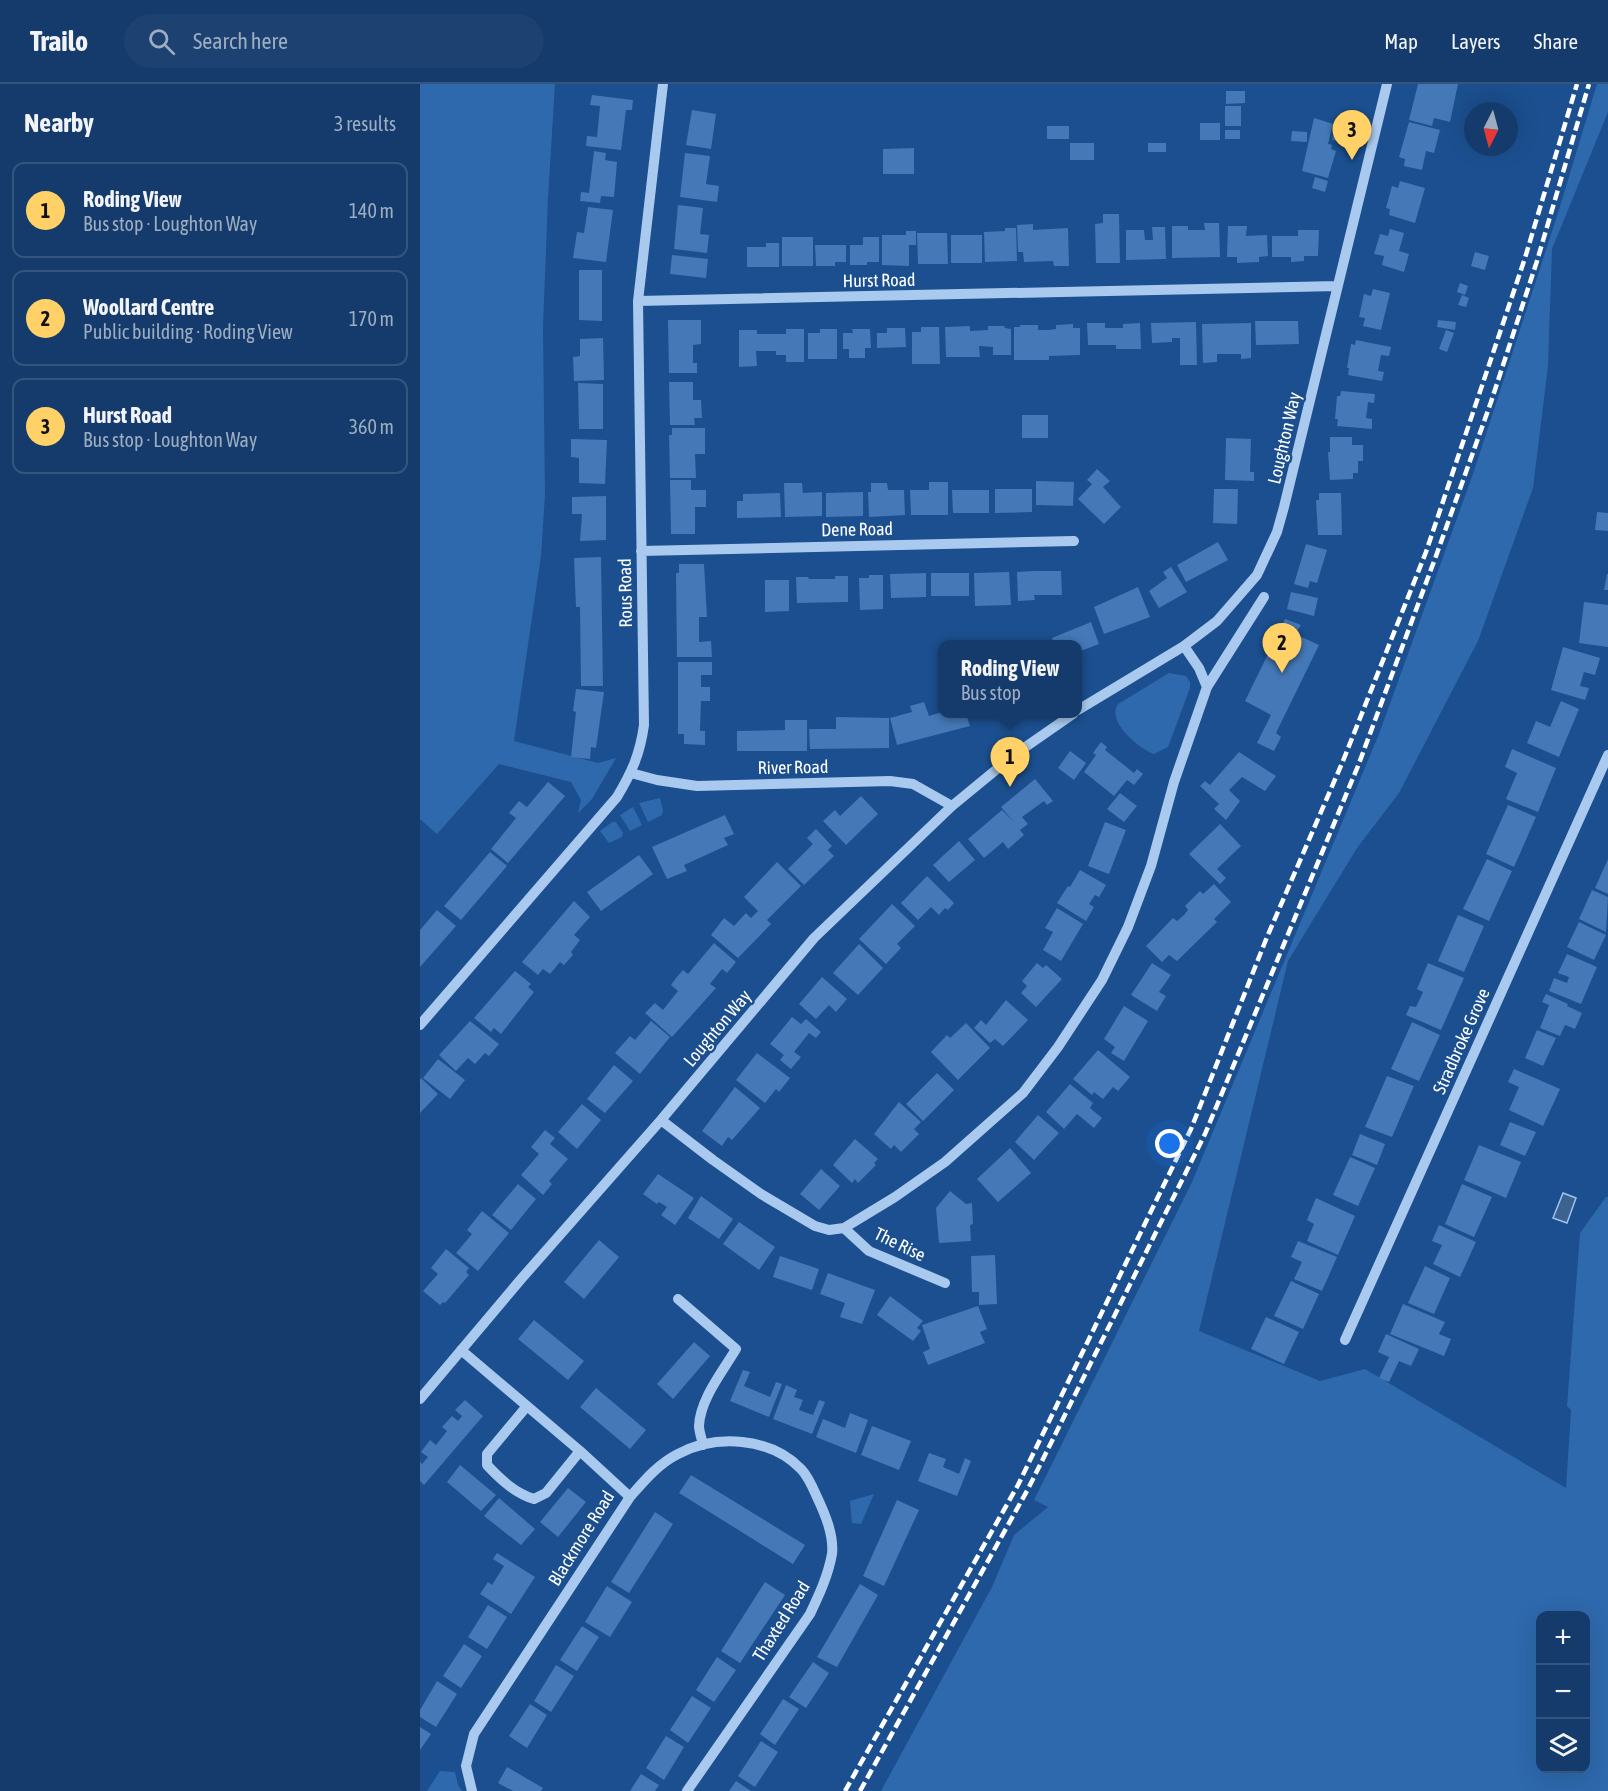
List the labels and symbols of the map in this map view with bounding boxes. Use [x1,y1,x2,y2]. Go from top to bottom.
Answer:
north arrow [1464,102,1518,156]
pin: 3 [1332,110,1372,160]
street label: Hurst Road [842,269,916,291]
street label: Loughton Way [1263,390,1305,486]
street label: Dene Road [821,518,893,540]
street label: Rous Road [614,558,636,628]
pin: 2 [1262,624,1302,673]
pin: 1 [990,738,1030,787]
street label: River Road [757,756,829,778]
street label: Loughton Way [679,985,755,1071]
street label: Stradbroke Grove [1428,985,1494,1097]
your location [1155,1129,1184,1158]
street label: The Rise [871,1223,929,1265]
street label: Blackmore Road [543,1487,619,1589]
street label: Thaxted Road [748,1577,814,1665]

